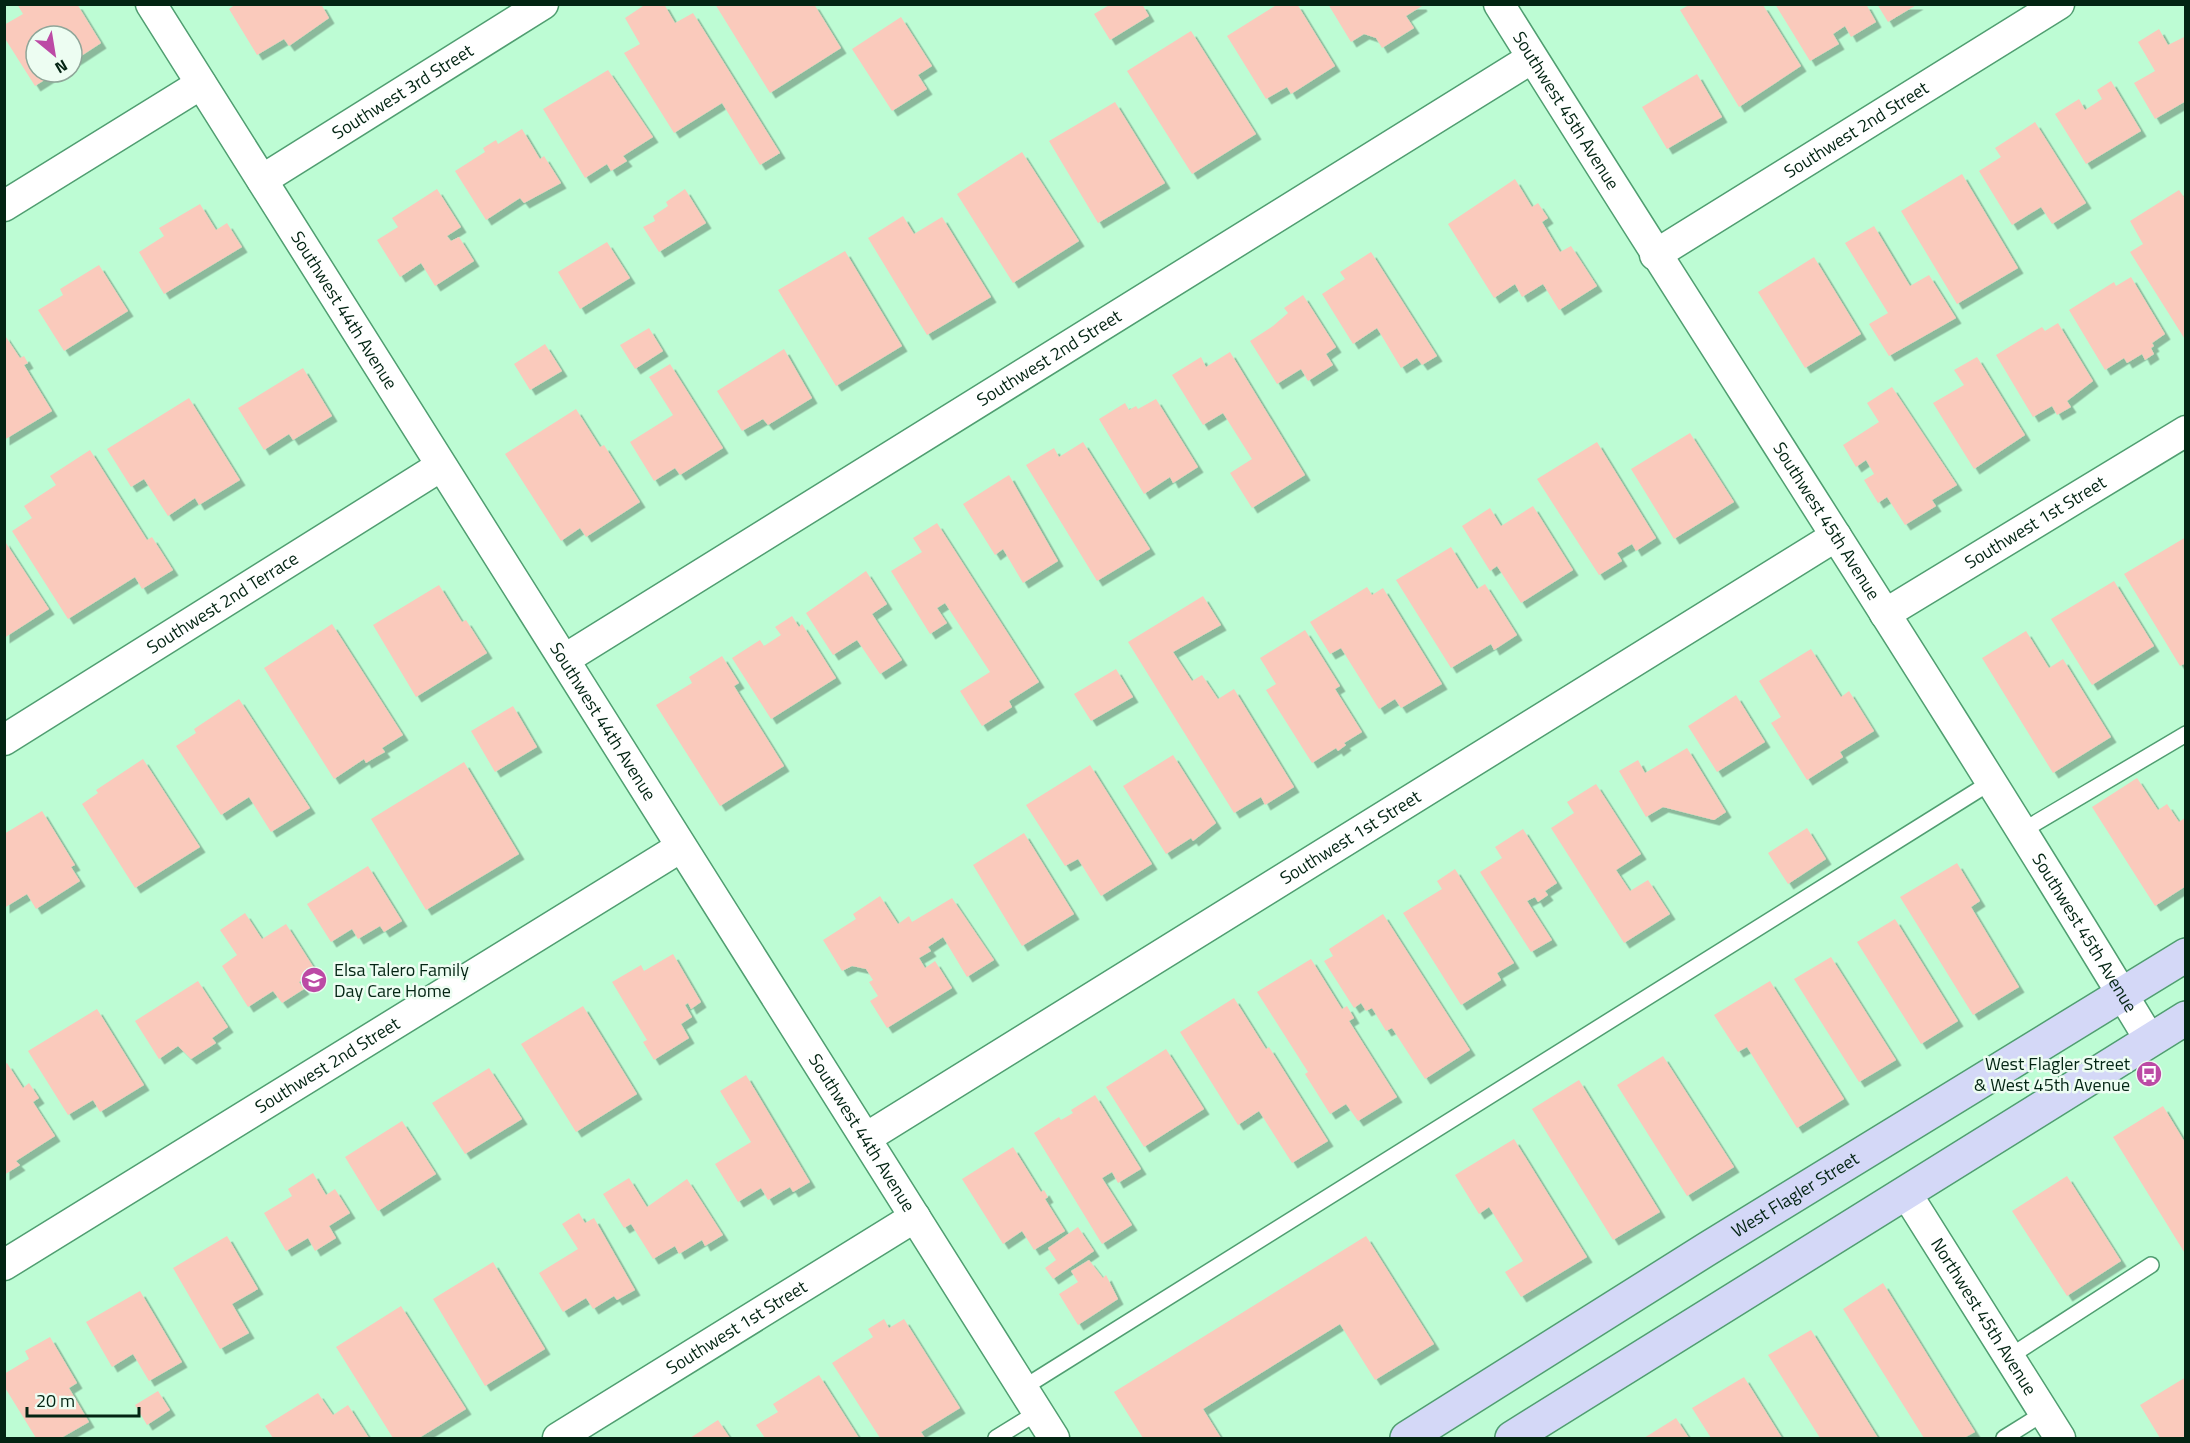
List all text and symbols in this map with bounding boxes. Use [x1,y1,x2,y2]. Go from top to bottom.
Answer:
north arrow [24,24,84,84]
street label: Southwest 45th Avenue [1506,26,1627,195]
street label: Southwest 3rd Street [327,37,479,146]
text: N [51,54,72,80]
street label: Southwest 2nd Street [1778,74,1934,185]
street label: Southwest 44th Avenue [284,226,404,395]
street label: Southwest 2nd Street [971,302,1127,413]
street label: Southwest 45th Avenue [1766,436,1887,605]
street label: Southwest 1st Street [1959,468,2112,576]
street label: Southwest 2nd Terrace [141,545,303,660]
street label: Southwest 44th Avenue [543,637,663,806]
street label: Southwest 1st Street [1274,783,1426,891]
street label: Southwest 45th Avenue [2026,848,2144,1017]
place label: Elsa Talero Family Day Care Home [334,956,469,1004]
school or university icon: Elsa Talero Family Day Care Home [299,965,329,995]
street label: Southwest 2nd Street [249,1010,405,1120]
street label: Southwest 44th Avenue [802,1048,922,1217]
place label: West Flagler Street & West 45th Avenue [1974,1050,2131,1098]
bus stop icon: West Flagler Street & West 45th Avenue [2134,1059,2164,1089]
street label: West Flagler Street [1726,1145,1864,1244]
street label: Northwest 45th Avenue [1924,1232,2044,1400]
street label: Southwest 1st Street [661,1273,813,1381]
scale bar [27,1380,140,1418]
text: 20 m [36,1387,75,1414]

